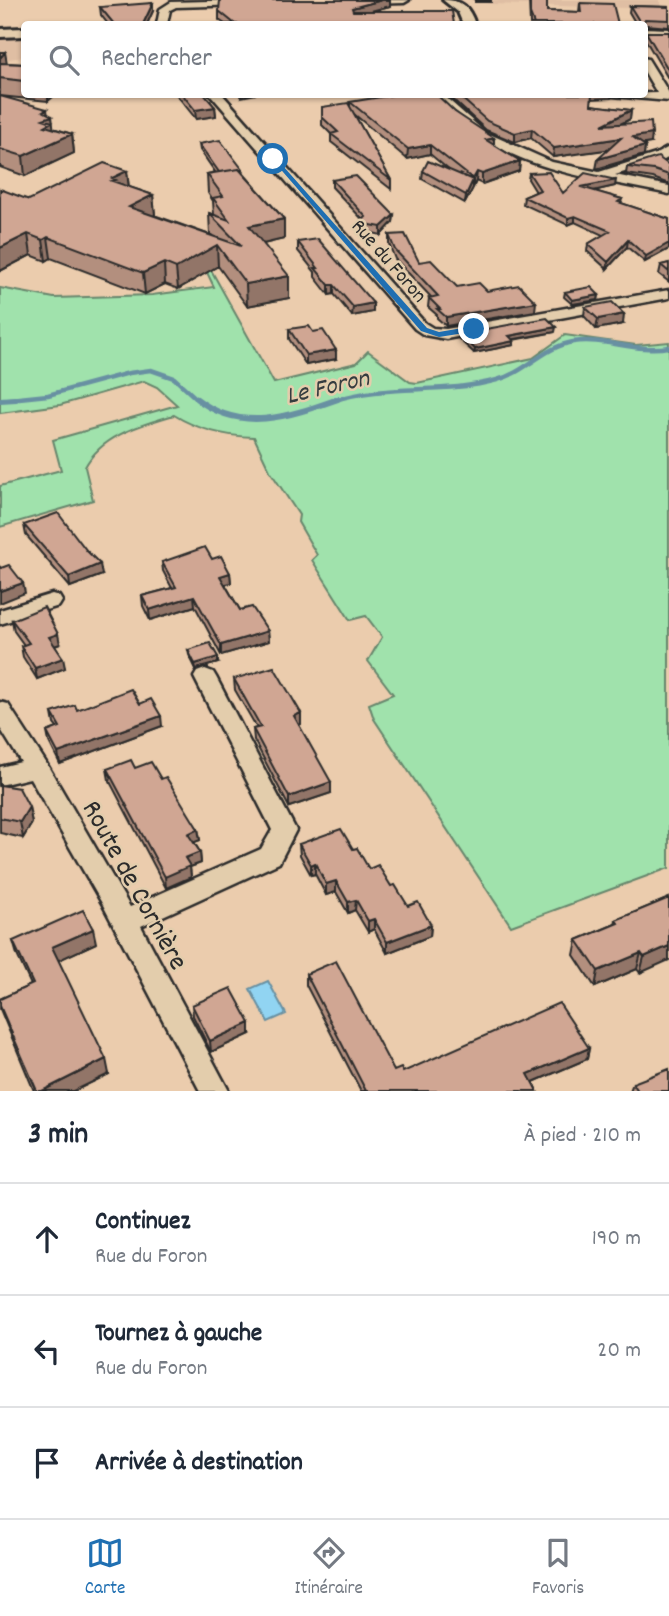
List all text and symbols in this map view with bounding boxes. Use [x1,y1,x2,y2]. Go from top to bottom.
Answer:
search box [21,21,648,98]
icon: search [45,41,83,79]
text: Rechercher [101,41,212,78]
route start [257,143,288,174]
street label: Rue du Foron [343,213,433,311]
route end [458,313,489,344]
water label: Le Foron [282,361,374,416]
street label: Route de Cornière [69,794,196,979]
text: 3 min [28,1115,88,1158]
text: À pied · 210 m [524,1120,641,1153]
text: Continuez [95,1204,190,1241]
icon: ahead [28,1220,66,1258]
text: 190 m [592,1223,641,1256]
text: Rue du Foron [95,1241,207,1274]
text: Tournez à gauche [95,1316,262,1353]
icon: left [28,1332,66,1370]
text: 20 m [597,1335,641,1368]
text: Rue du Foron [95,1353,207,1386]
icon: arrive [28,1444,66,1482]
text: Arrivée à destination [95,1445,303,1482]
tab: Carte [85,1534,125,1603]
tab: Itinéraire [295,1534,363,1603]
tab: Favoris [532,1534,584,1603]

